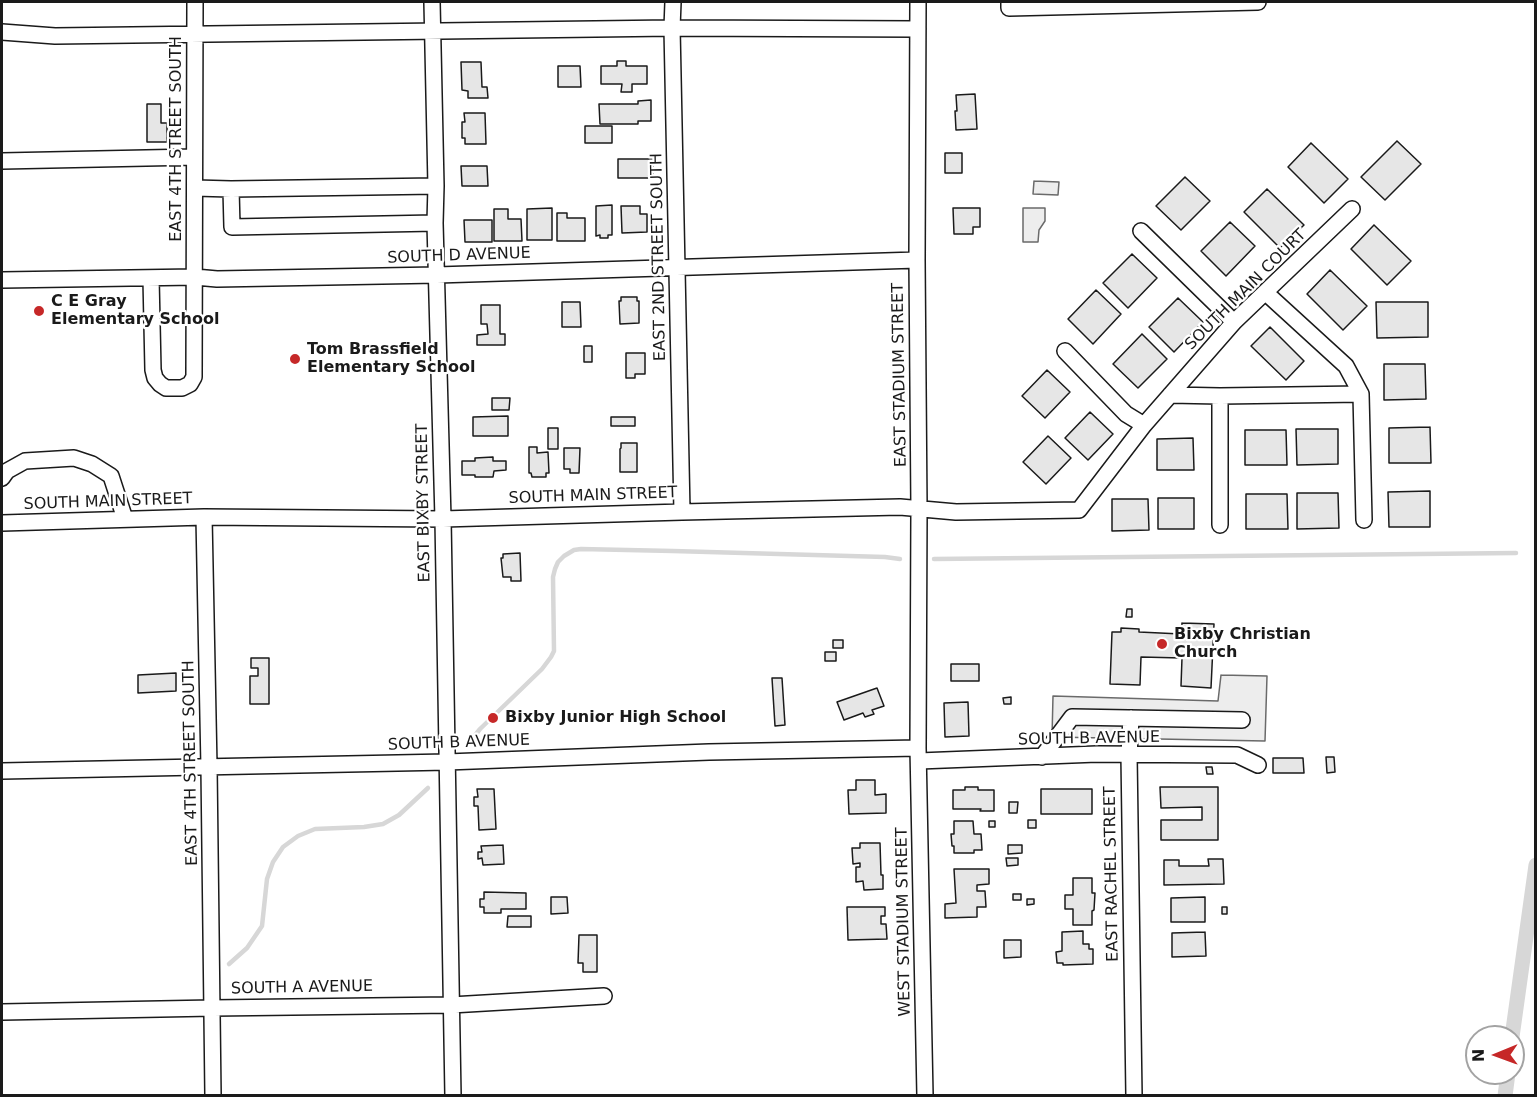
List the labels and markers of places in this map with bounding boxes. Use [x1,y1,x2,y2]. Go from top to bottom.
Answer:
place label: C E Gray Elementary School [51,292,219,330]
marker: C E Gray Elementary School [32,304,46,318]
place label: Tom Brassfield Elementary School [307,340,475,378]
marker: Tom Brassfield Elementary School [288,352,302,366]
place label: Bixby Christian Church [1174,625,1311,663]
marker: Bixby Christian Church [1155,637,1169,651]
place label: Bixby Junior High School [505,708,726,728]
marker: Bixby Junior High School [486,711,500,725]

